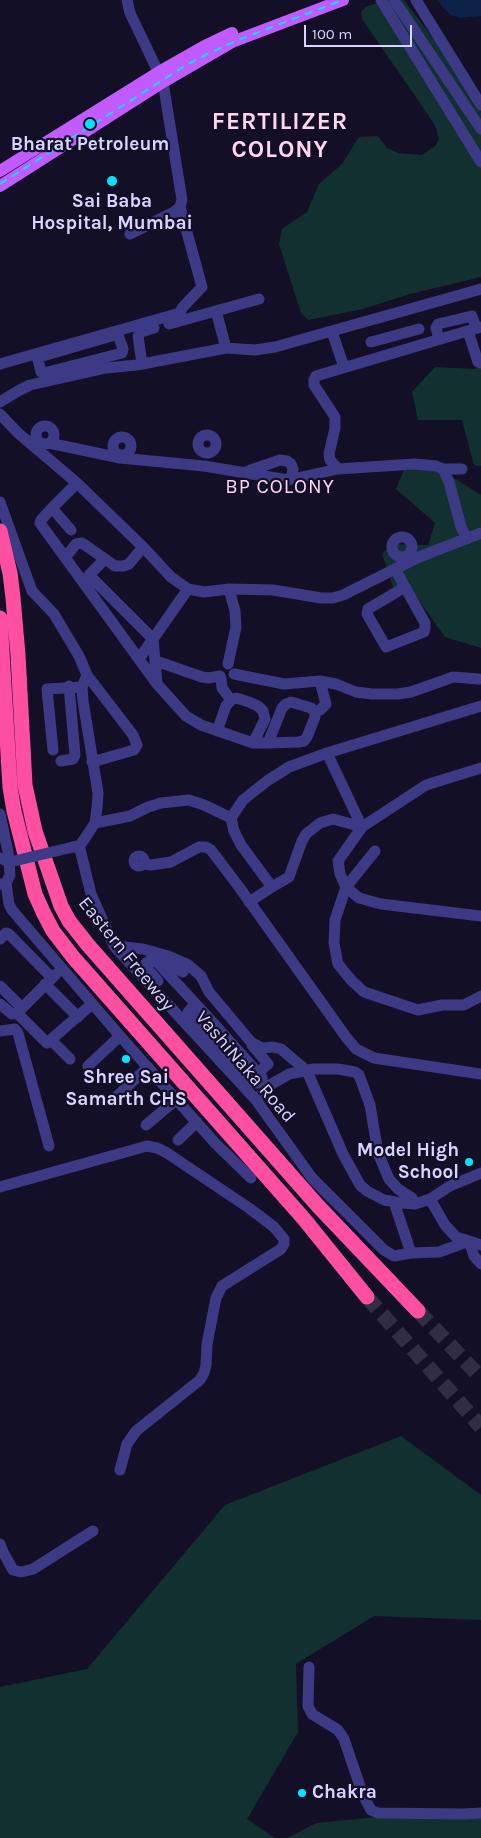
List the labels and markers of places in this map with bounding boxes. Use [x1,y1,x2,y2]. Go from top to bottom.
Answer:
marker: Bharat Petroleum [83,117,97,131]
place label: Bharat Petroleum [11,134,169,156]
marker: Sai Baba Hospital, Mumbai [105,174,119,188]
place label: Sai Baba Hospital, Mumbai [31,191,193,235]
marker: Shree Sai Samarth CHS [120,1053,132,1065]
place label: Shree Sai Samarth CHS [65,1067,187,1111]
place label: Model High School [357,1140,459,1184]
marker: Model High School [463,1156,475,1168]
place label: Chakra [312,1782,377,1804]
marker: Chakra [296,1787,308,1799]

